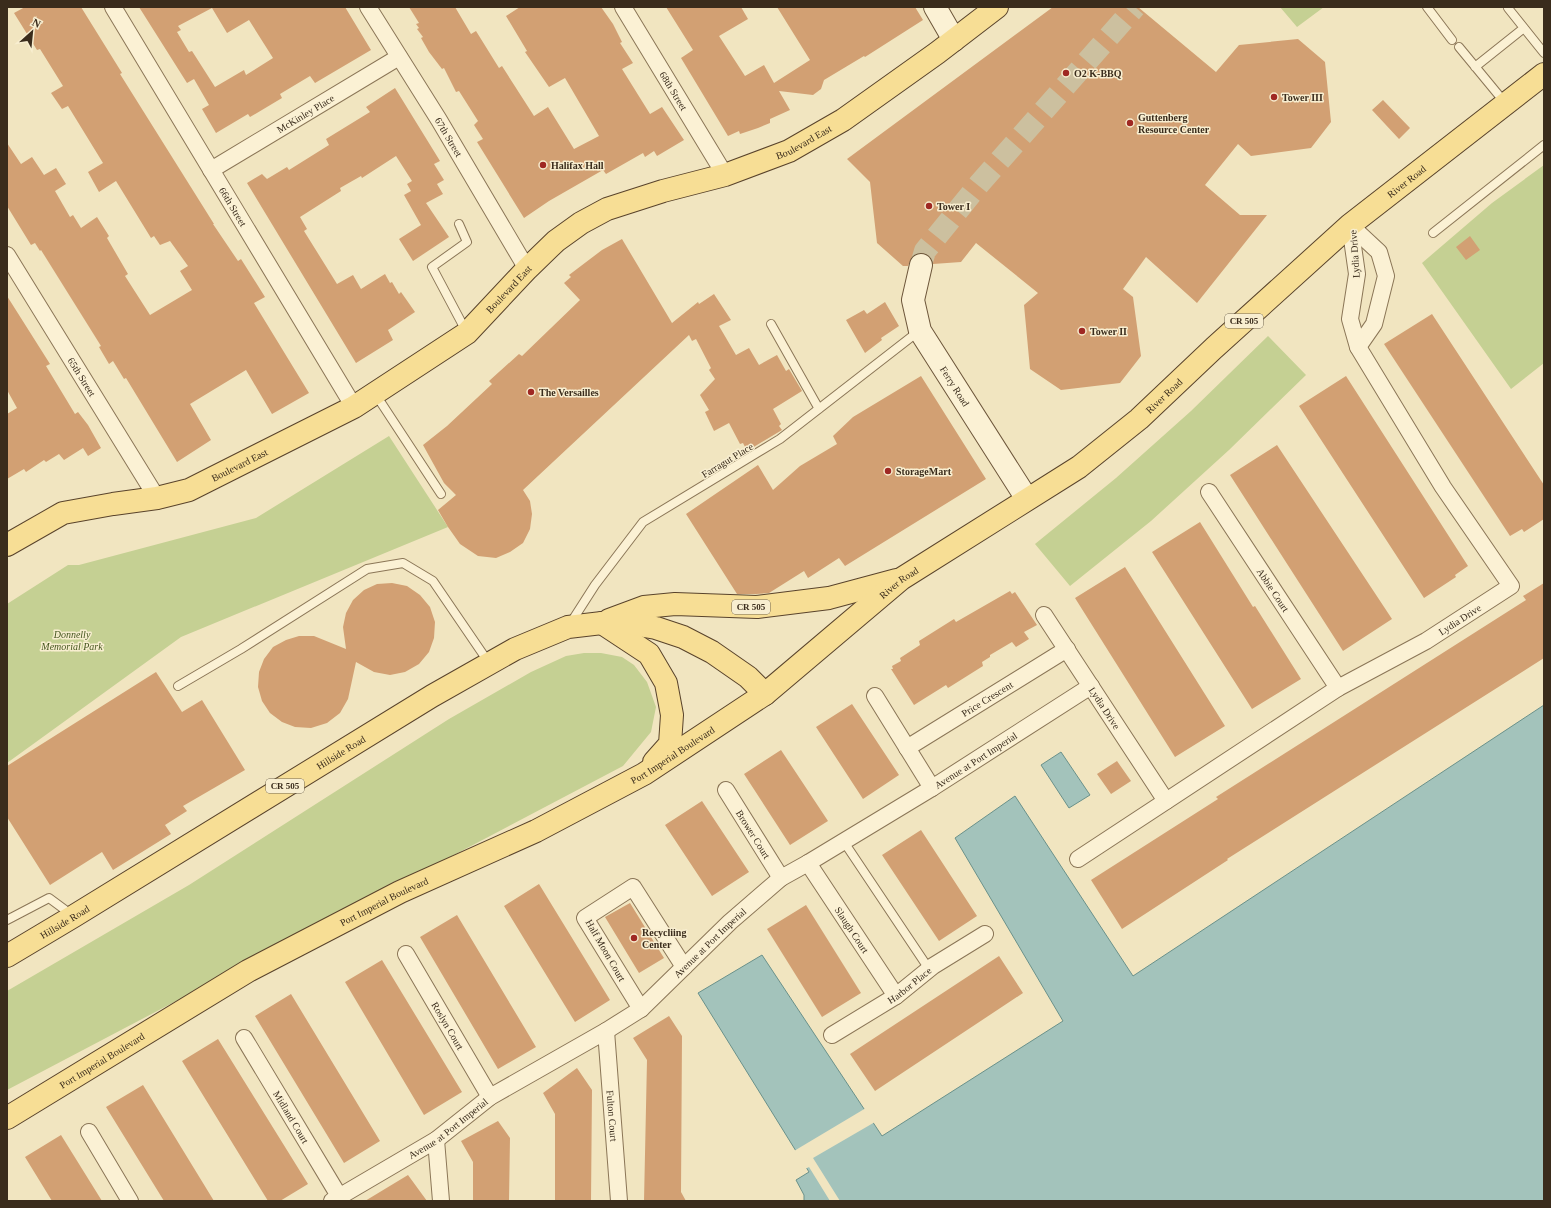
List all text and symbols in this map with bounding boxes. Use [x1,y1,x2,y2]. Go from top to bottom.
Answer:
north arrow [12,12,52,52]
text: N [30,16,43,30]
marker: O2 K-BBQ [1061,68,1071,78]
place label: O2 K-BBQ [1074,68,1122,79]
street label: 68th Street [657,70,690,113]
street label: McKinley Place [275,92,337,135]
marker: Tower III [1269,92,1279,102]
place label: Tower III [1282,92,1323,103]
place label: Guttenberg Resource Center [1138,112,1210,135]
street label: 67th Street [433,115,464,159]
marker: Guttenberg Resource Center [1125,118,1135,128]
street label: Boulevard East [774,123,834,161]
marker: Halifax Hall [538,160,548,170]
place label: Halifax Hall [551,160,604,171]
street label: River Road [1385,163,1428,200]
street label: 66th Street [217,185,249,229]
marker: Tower I [924,201,934,211]
place label: Tower I [937,201,970,212]
street label: Lydia Drive [1347,229,1362,278]
street label: Boulevard East [484,263,534,315]
road number: CR 505 [1225,314,1263,328]
marker: Tower II [1077,326,1087,336]
place label: Tower II [1090,326,1127,337]
street label: 65th Street [66,355,98,399]
street label: Ferry Road [938,364,971,408]
street label: River Road [1144,376,1184,416]
marker: The Versailles [526,387,536,397]
place label: The Versailles [539,387,599,398]
street label: Farragut Place [700,440,755,480]
street label: Boulevard East [210,446,270,484]
marker: StorageMart [883,466,893,476]
place label: StorageMart [896,466,952,477]
street label: River Road [877,565,920,601]
street label: Abbie Court [1255,566,1291,614]
road number: CR 505 [732,600,770,614]
street label: Lydia Drive [1437,602,1484,637]
park label: Donnelly Memorial Park [40,629,103,652]
street label: Price Crescent [960,679,1015,719]
street label: Lydia Drive [1087,685,1123,732]
street label: Port Imperial Boulevard [629,724,716,786]
street label: Avenue at Port Imperial [933,730,1019,791]
street label: Hillside Road [314,733,367,772]
road number: CR 505 [266,779,304,793]
street label: Brower Court [734,808,773,861]
street label: Port Imperial Boulevard [338,875,430,928]
street label: Hillside Road [38,903,91,941]
street label: Slaugh Court [832,905,871,955]
street label: Avenue at Port Imperial [672,906,748,980]
street label: Half Moon Court [583,917,628,983]
place label: Recycliing Center [642,927,686,950]
marker: Recycliing Center [629,933,639,943]
street label: Harbor Place [886,964,934,1006]
street label: Roslyn Court [429,1000,466,1052]
street label: Port Imperial Boulevard [58,1031,146,1091]
street label: Midland Court [271,1089,311,1146]
street label: Fulton Court [605,1090,619,1142]
street label: Avenue at Port Imperial [406,1096,490,1161]

